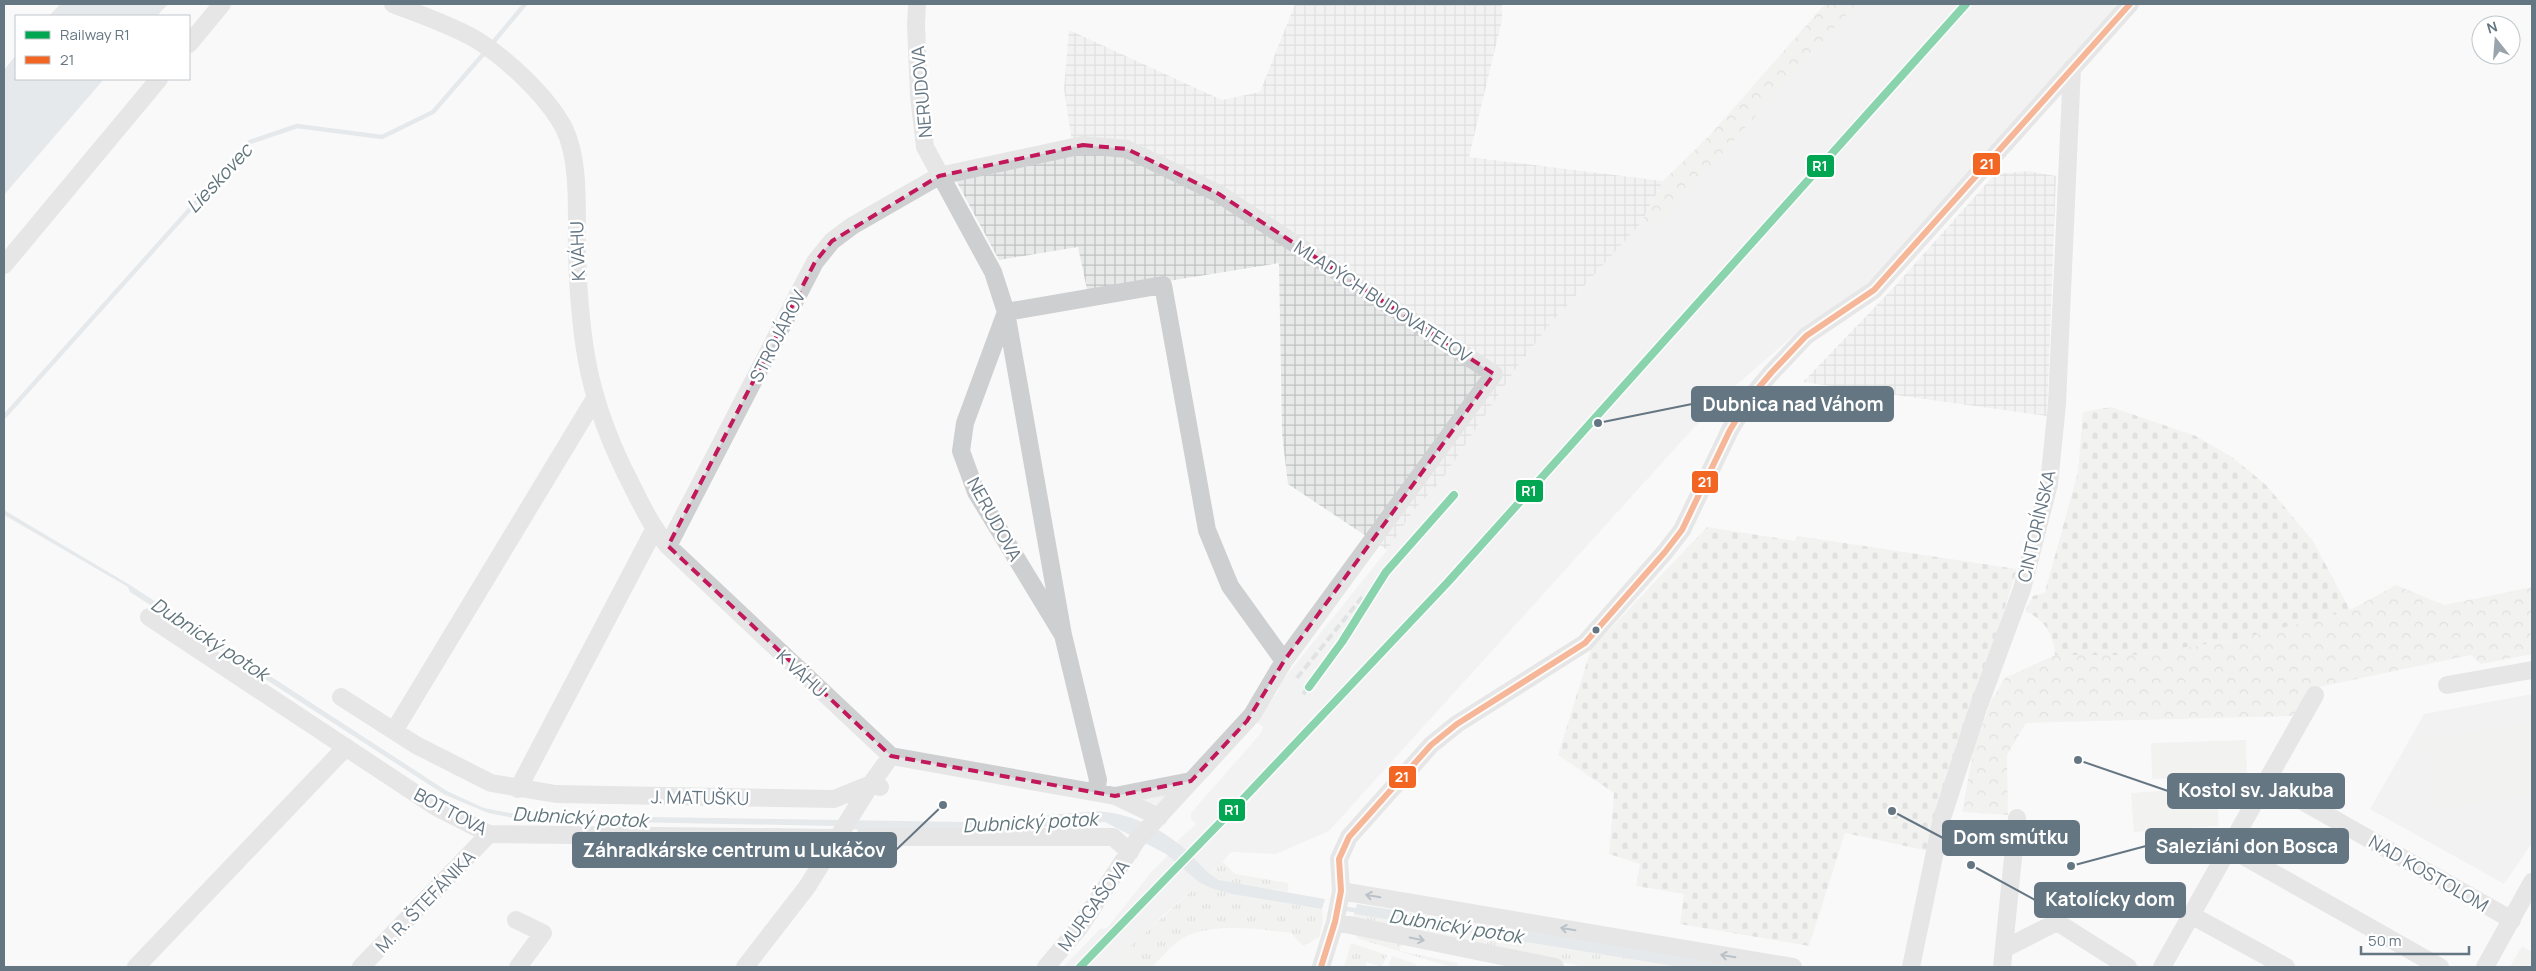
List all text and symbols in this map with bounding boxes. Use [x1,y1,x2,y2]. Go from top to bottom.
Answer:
legend [15,15,190,80]
north arrow [2471,15,2521,65]
text: N [2484,17,2500,38]
text: Railway R1 [60,24,130,45]
street label: NERUDOVA [905,44,937,139]
text: 21 [60,49,74,70]
water label: Lieskovec [180,137,259,218]
line badge: 21 [1972,152,2001,176]
line badge: R1 [1806,154,1835,178]
text: 21 [1980,154,1994,173]
text: R1 [1812,156,1828,175]
street label: K VÁHU [564,221,590,281]
street label: MLADÝCH BUDOVATEĽOV [1290,235,1476,367]
street label: STROJÁROV [744,286,811,386]
callout: Dubnica nad Váhom [1692,387,1893,421]
text: Dubnica nad Váhom [1703,391,1883,417]
street label: CINTORÍNSKA [2011,467,2061,584]
line badge: 21 [1691,470,1719,494]
text: 21 [1698,472,1712,491]
street label: NERUDOVA [962,473,1028,566]
line badge: R1 [1515,479,1544,503]
text: R1 [1521,481,1537,500]
water label: Dubnický potok [146,591,276,688]
unlabelled marker [1591,625,1601,635]
street label: K VÁHU [772,644,832,702]
line badge: 21 [1388,765,1417,789]
text: 21 [1395,767,1409,786]
callout: Kostol sv. Jakuba [2168,774,2344,808]
text: Kostol sv. Jakuba [2178,777,2334,803]
street label: BOTTOVA [410,782,492,841]
street label: J. MATUŠKU [651,784,749,810]
line badge: R1 [1218,798,1246,822]
water label: Dubnický potok [512,800,651,834]
text: R1 [1224,800,1240,819]
water label: Dubnický potok [962,805,1101,839]
callout: Dom smútku [1943,821,2079,855]
text: Dom smútku [1953,824,2069,850]
callout: Saleziáni don Bosca [2146,829,2348,863]
street label: NAD KOSTOLOM [2365,829,2493,917]
callout: Záhradkárske centrum u Lukáčov [573,833,896,867]
text: Saleziáni don Bosca [2156,833,2338,859]
text: Záhradkárske centrum u Lukáčov [582,837,886,863]
street label: M. R. ŠTEFÁNIKA [370,844,481,957]
street label: MURGAŠOVA [1052,854,1135,955]
callout: Katolícky dom [2035,883,2185,917]
text: Katolícky dom [2045,886,2175,912]
one-way arrow [1366,891,1382,901]
water label: Dubnický potok [1387,903,1527,950]
one-way arrow [1560,924,1576,934]
scale bar [2361,924,2468,956]
text: 50 m [2368,930,2402,951]
one-way arrow [1409,935,1425,944]
one-way arrow [1721,950,1737,960]

